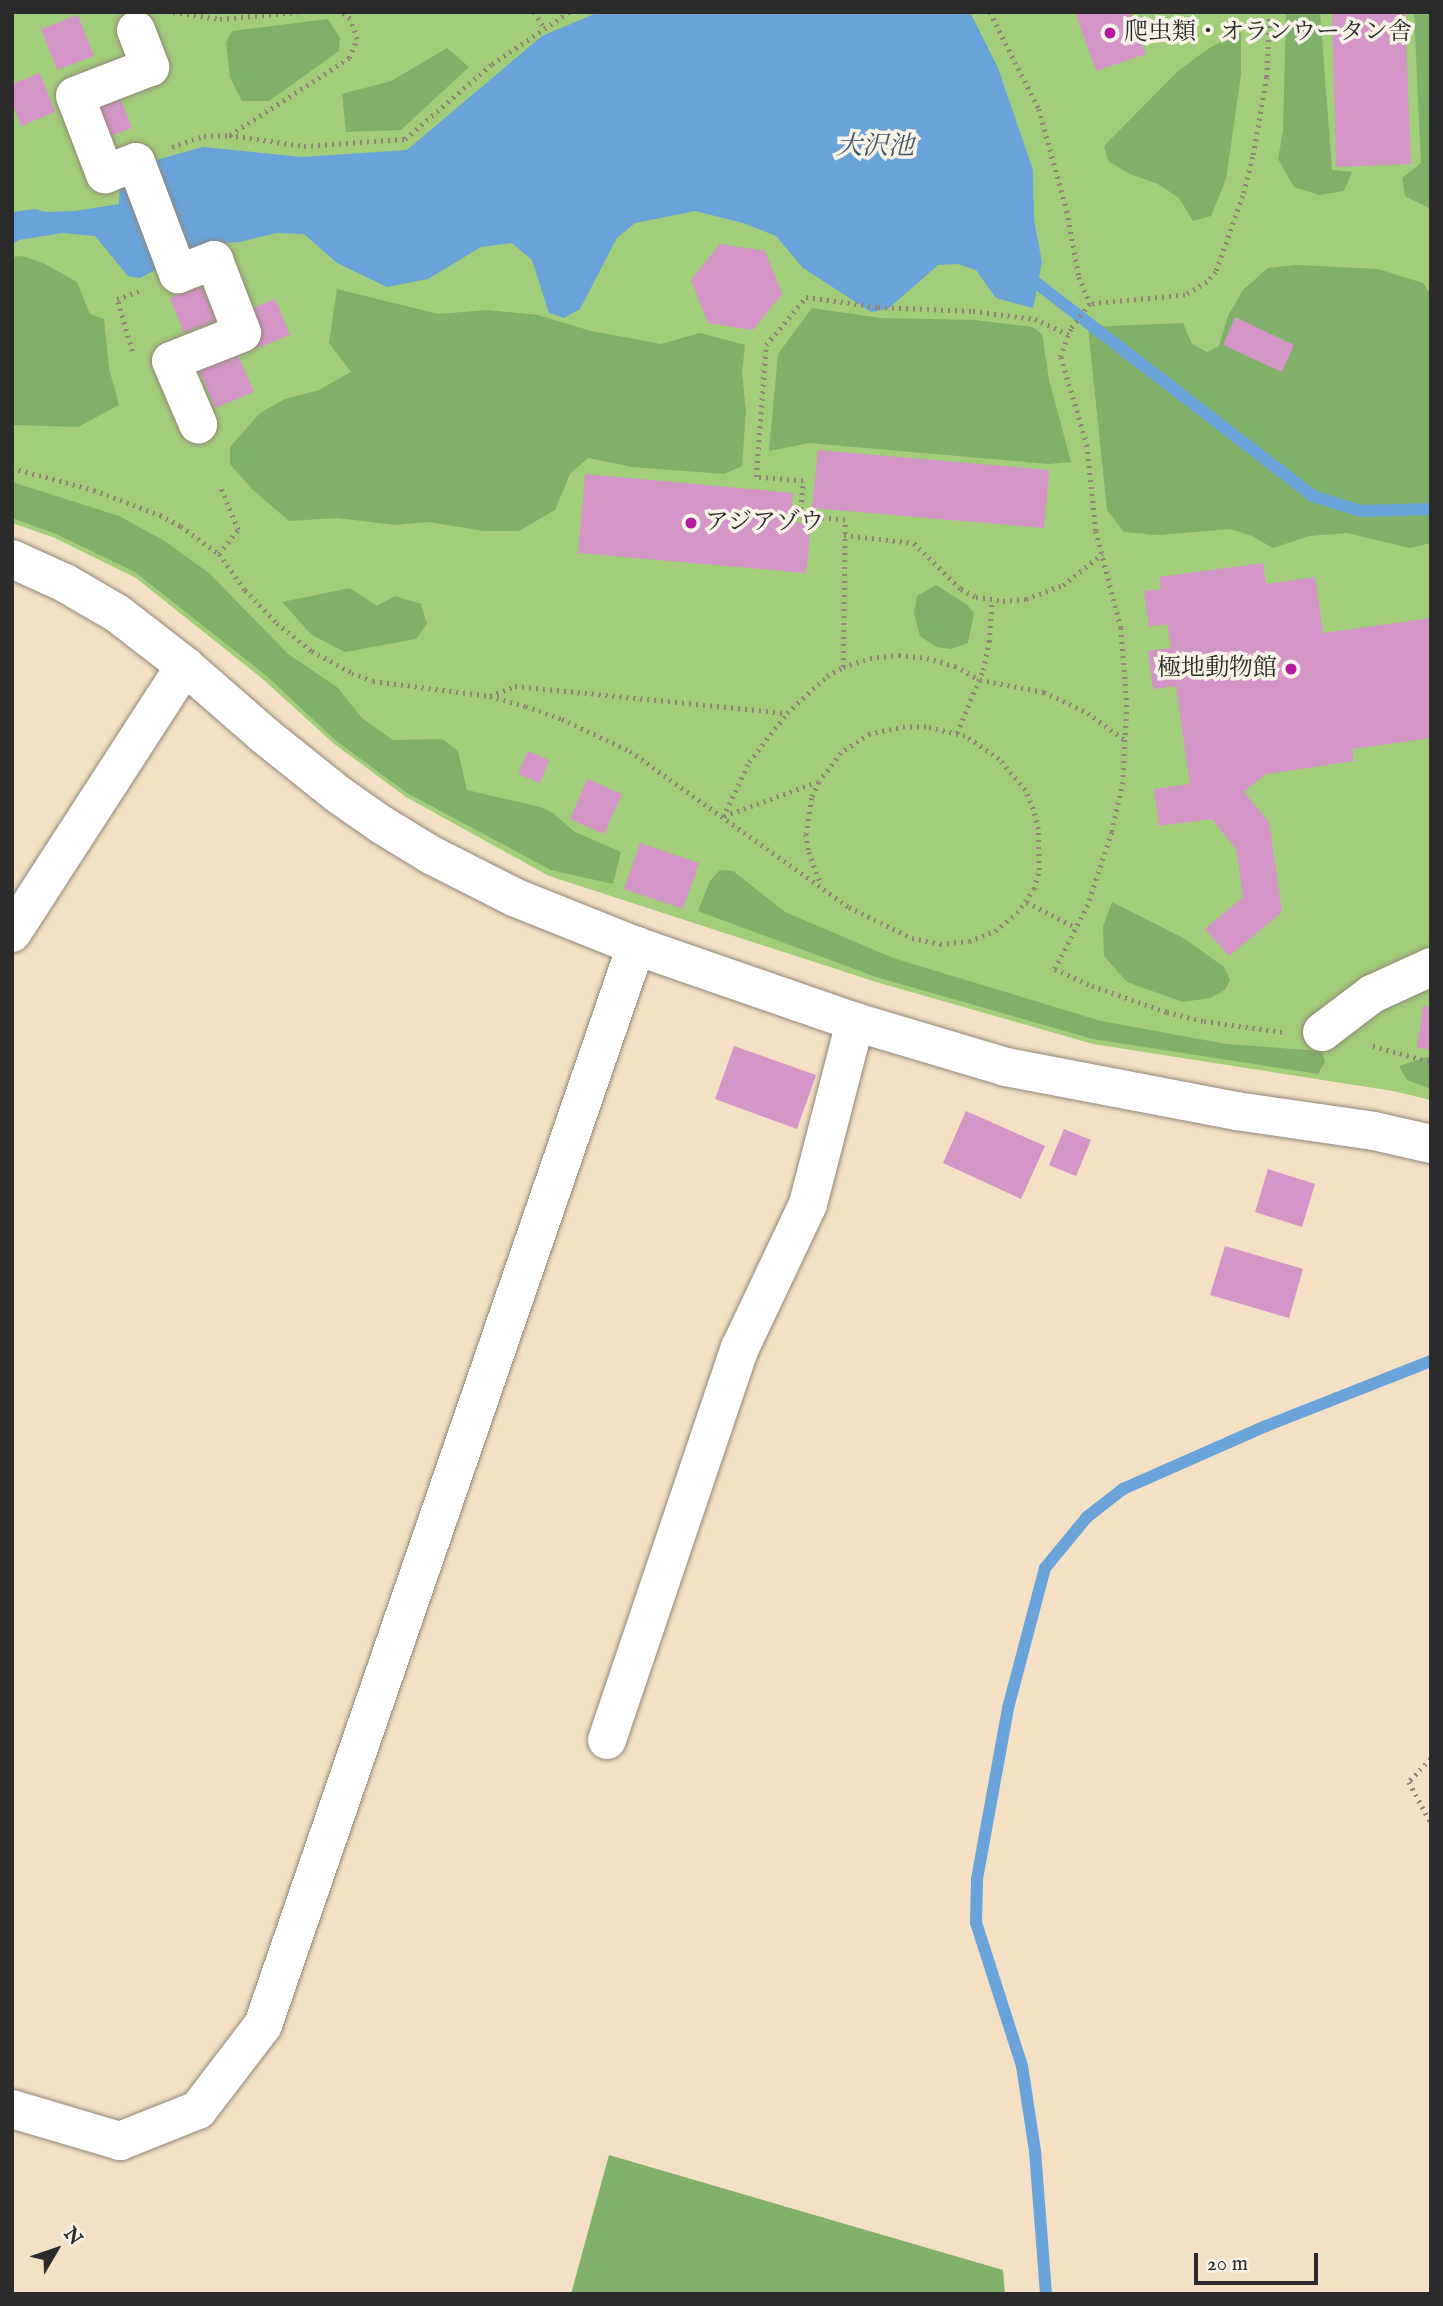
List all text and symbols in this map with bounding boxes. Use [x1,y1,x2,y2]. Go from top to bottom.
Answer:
place label: 爬虫類・オランウータン舎 [1124,19,1412,47]
marker: 爬虫類・オランウータン舎 [1102,25,1118,41]
water label: 大沢池 [836,131,914,163]
place label: アジアゾウ [705,509,825,537]
marker: アジアゾウ [683,515,699,531]
place label: 極地動物館 [1157,655,1277,683]
marker: 極地動物館 [1283,661,1299,677]
north arrow [21,2215,91,2285]
text: N [58,2223,87,2251]
scale bar [1198,2240,1322,2284]
text: 20 m [1207,2251,1248,2278]

